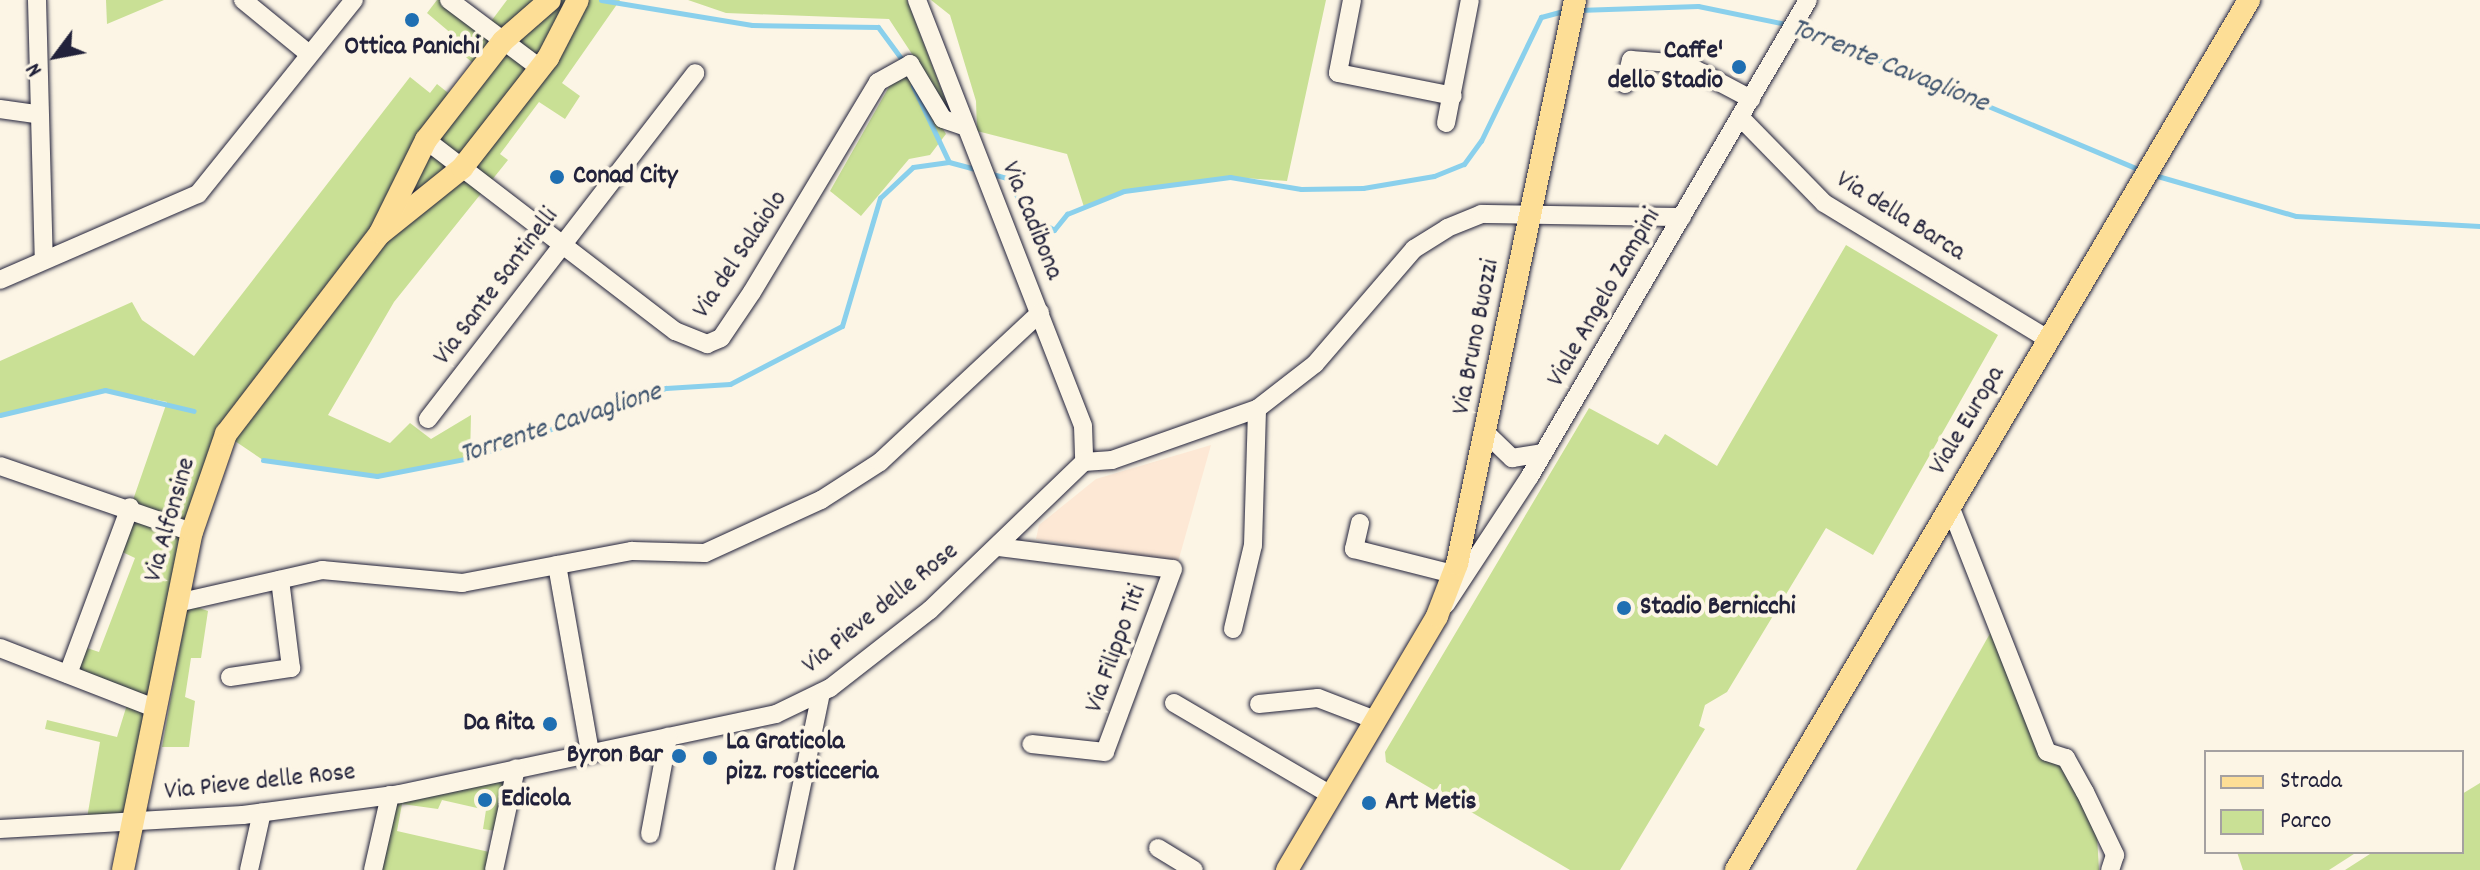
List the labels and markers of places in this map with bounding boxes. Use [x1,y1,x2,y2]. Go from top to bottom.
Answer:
marker: Ottica Panichi [403,11,421,29]
place label: Ottica Panichi [344,32,480,64]
place label: Caffe' dello Stadio [1608,36,1723,98]
marker: Caffe' dello Stadio [1730,58,1748,76]
place label: Conad City [573,161,677,193]
marker: Conad City [548,168,566,186]
place label: Stadio Bernicchi [1640,592,1795,624]
marker: Stadio Bernicchi [1615,599,1633,617]
place label: Da Rita [463,708,534,740]
marker: Da Rita [541,715,559,733]
place label: La Graticola pizz. rosticceria [726,727,878,788]
place label: Byron Bar [567,740,663,772]
marker: Byron Bar [670,747,688,765]
marker: La Graticola pizz. rosticceria [701,749,719,767]
place label: Edicola [501,784,570,816]
place label: Art Metis [1385,787,1476,819]
marker: Edicola [476,791,494,809]
marker: Art Metis [1360,794,1378,812]

